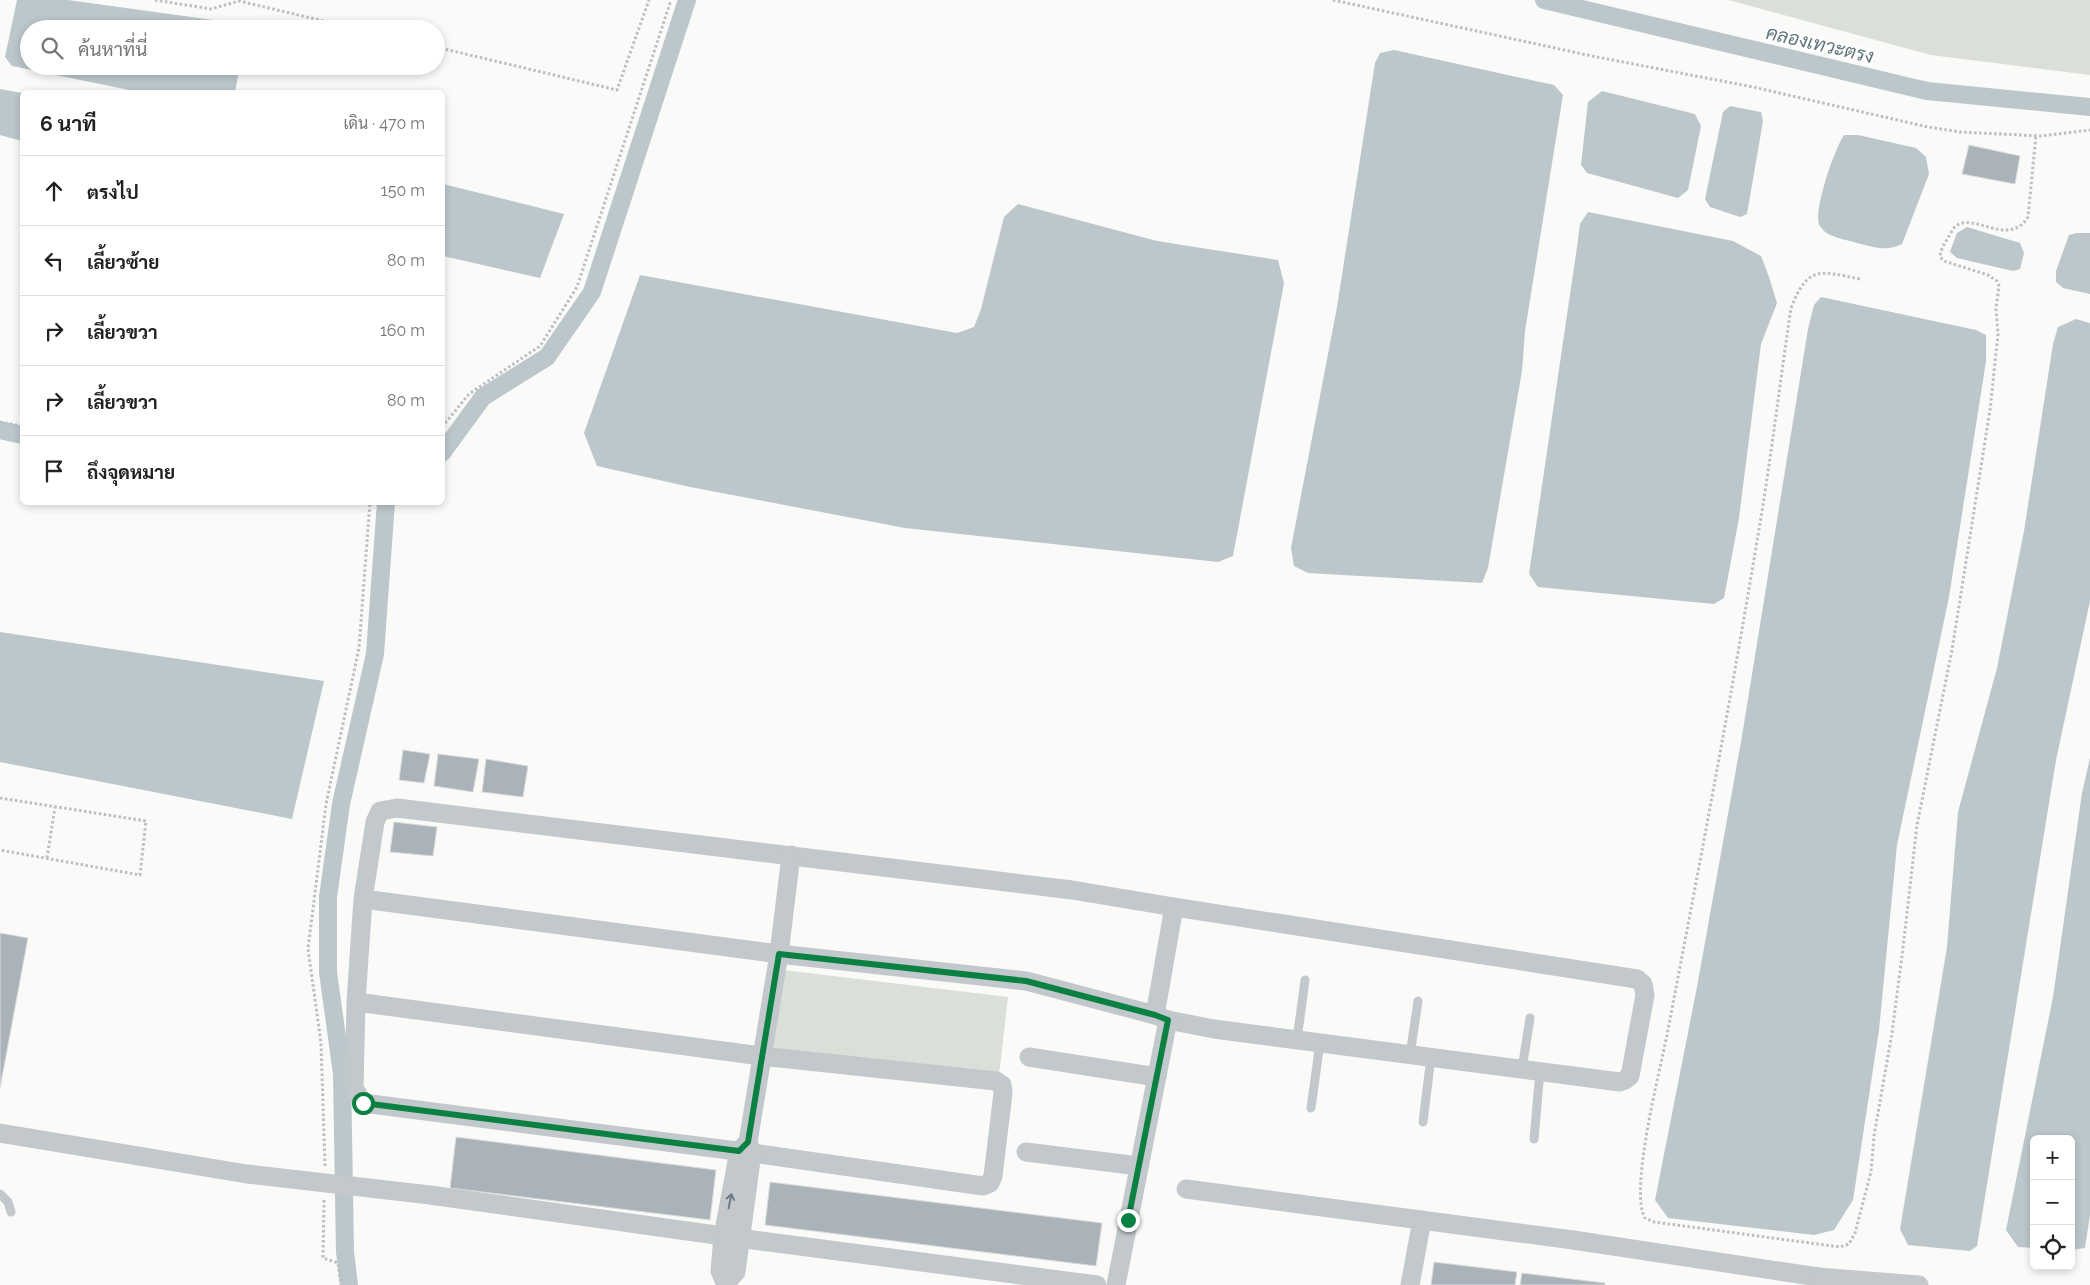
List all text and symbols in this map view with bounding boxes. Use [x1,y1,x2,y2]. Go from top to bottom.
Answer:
search box [20,20,445,75]
water label: คลองเทวะตรง [1764,21,1876,67]
icon: search [38,34,66,62]
text: ค้นหาที่นี่ [78,38,147,60]
text: 6 นาที [40,111,96,136]
text: เดิน · 470 m [343,114,425,133]
icon: ahead [40,177,68,205]
text: ตรงไป [87,181,139,203]
text: 150 m [381,181,425,200]
icon: left [40,247,68,275]
text: เลี้ยวซ้าย [87,251,159,273]
text: 80 m [387,251,425,270]
icon: right [40,317,68,345]
text: เลี้ยวขวา [87,321,158,343]
text: 160 m [380,321,425,340]
icon: right [40,387,68,415]
text: เลี้ยวขวา [87,391,158,413]
text: 80 m [387,391,425,410]
icon: arrive [40,457,68,485]
text: ถึงจุดหมาย [87,461,175,483]
route start [352,1092,375,1115]
map controls [2030,1135,2075,1270]
button: + [2030,1135,2075,1180]
button: − [2030,1180,2075,1225]
one-way arrow [725,1193,735,1209]
route end [1117,1209,1140,1232]
button: locate [2030,1225,2075,1270]

